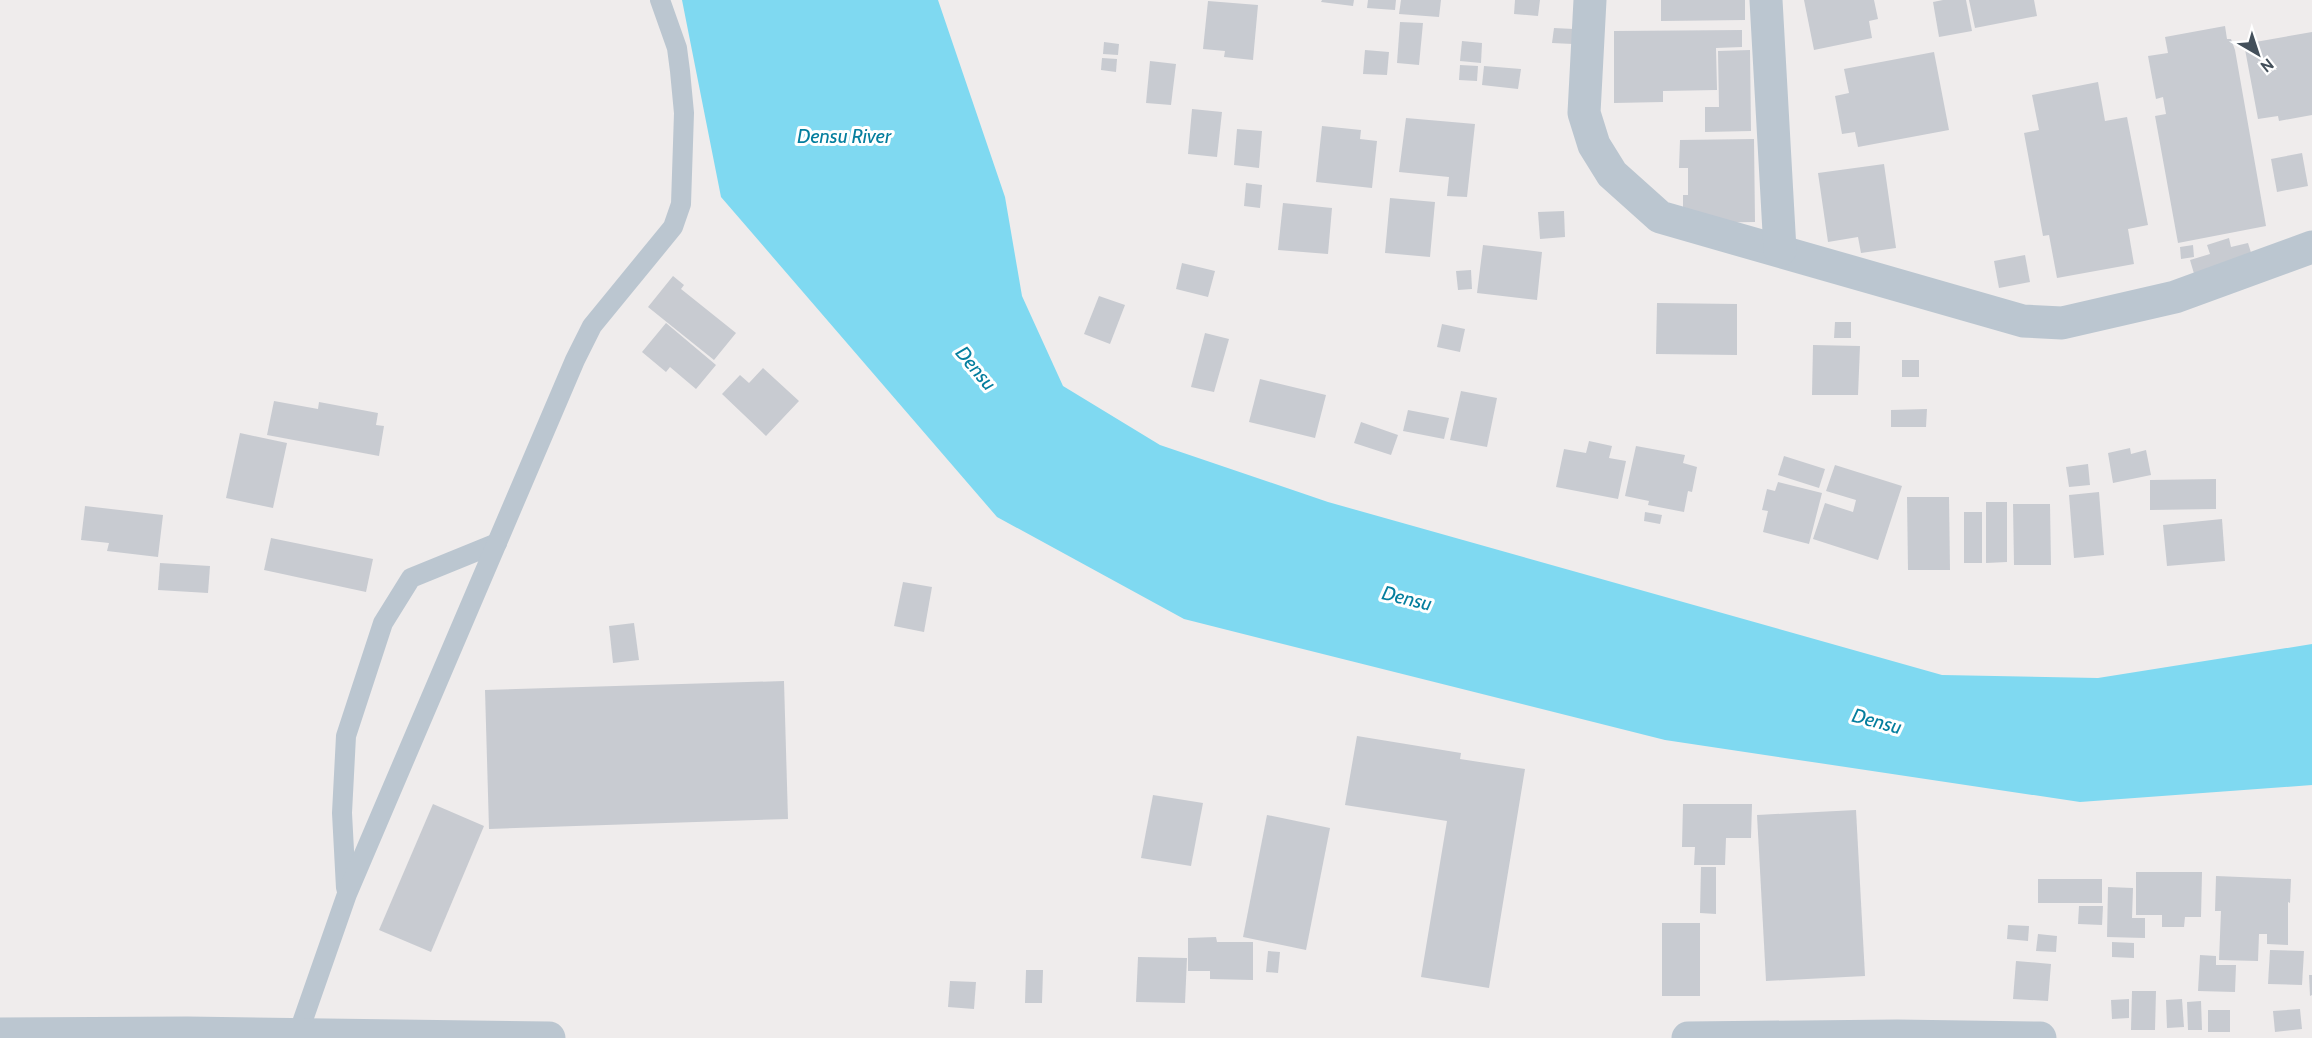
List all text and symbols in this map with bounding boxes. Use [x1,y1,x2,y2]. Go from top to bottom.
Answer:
north arrow [2228,24,2288,84]
text: N [2257,54,2277,76]
water label: Densu River [797,124,892,148]
water label: Densu [951,341,1002,395]
water label: Densu [1380,580,1435,616]
water label: Densu [1849,703,1905,739]

